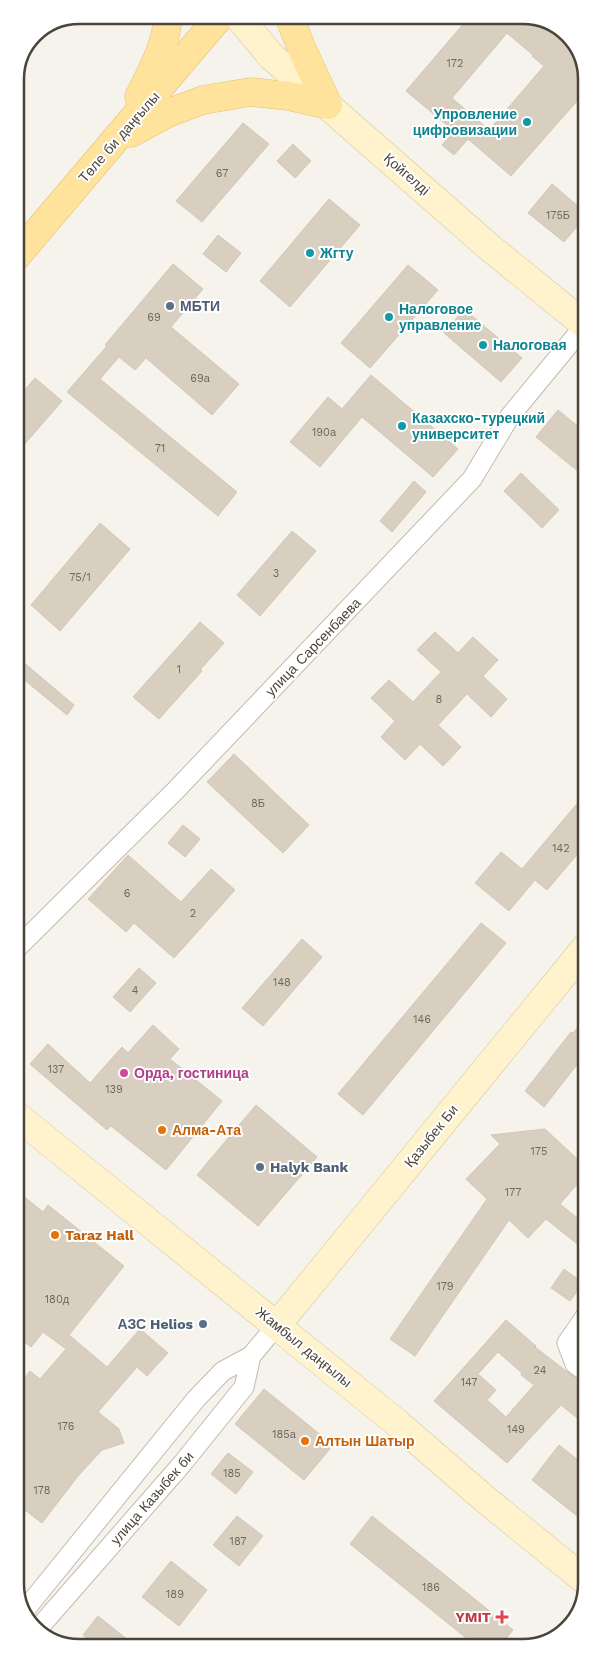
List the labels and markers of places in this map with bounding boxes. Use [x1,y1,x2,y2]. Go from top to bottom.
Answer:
place label: Упровление цифровизации [413,106,517,138]
marker: Упровление цифровизации [521,116,533,128]
place label: Жгту [319,245,354,261]
marker: Жгту [304,247,316,259]
place label: МБТИ [180,298,220,314]
marker: МБТИ [164,300,176,312]
place label: Налоговое управление [399,301,482,333]
marker: Налоговое управление [383,311,395,323]
place label: Налоговая [493,337,567,353]
marker: Налоговая [477,339,489,351]
place label: Казахско-турецкий университет [412,410,545,442]
marker: Казахско-турецкий университет [396,420,408,432]
place label: Орда, гостиница [134,1065,249,1081]
marker: Орда, гостиница [118,1067,130,1079]
place label: Алма-Ата [172,1122,241,1138]
marker: Алма-Ата [156,1124,168,1136]
place label: Halyk Bank [270,1159,349,1175]
marker: Halyk Bank [254,1161,266,1173]
place label: Taraz Hall [65,1227,134,1243]
marker: Taraz Hall [49,1229,61,1241]
place label: АЗС Helios [117,1316,194,1332]
marker: АЗС Helios [197,1318,209,1330]
place label: Алтын Шатыр [315,1433,415,1449]
marker: Алтын Шатыр [299,1435,311,1447]
place label: YMIT [456,1609,491,1625]
marker: YMIT [495,1610,509,1624]

